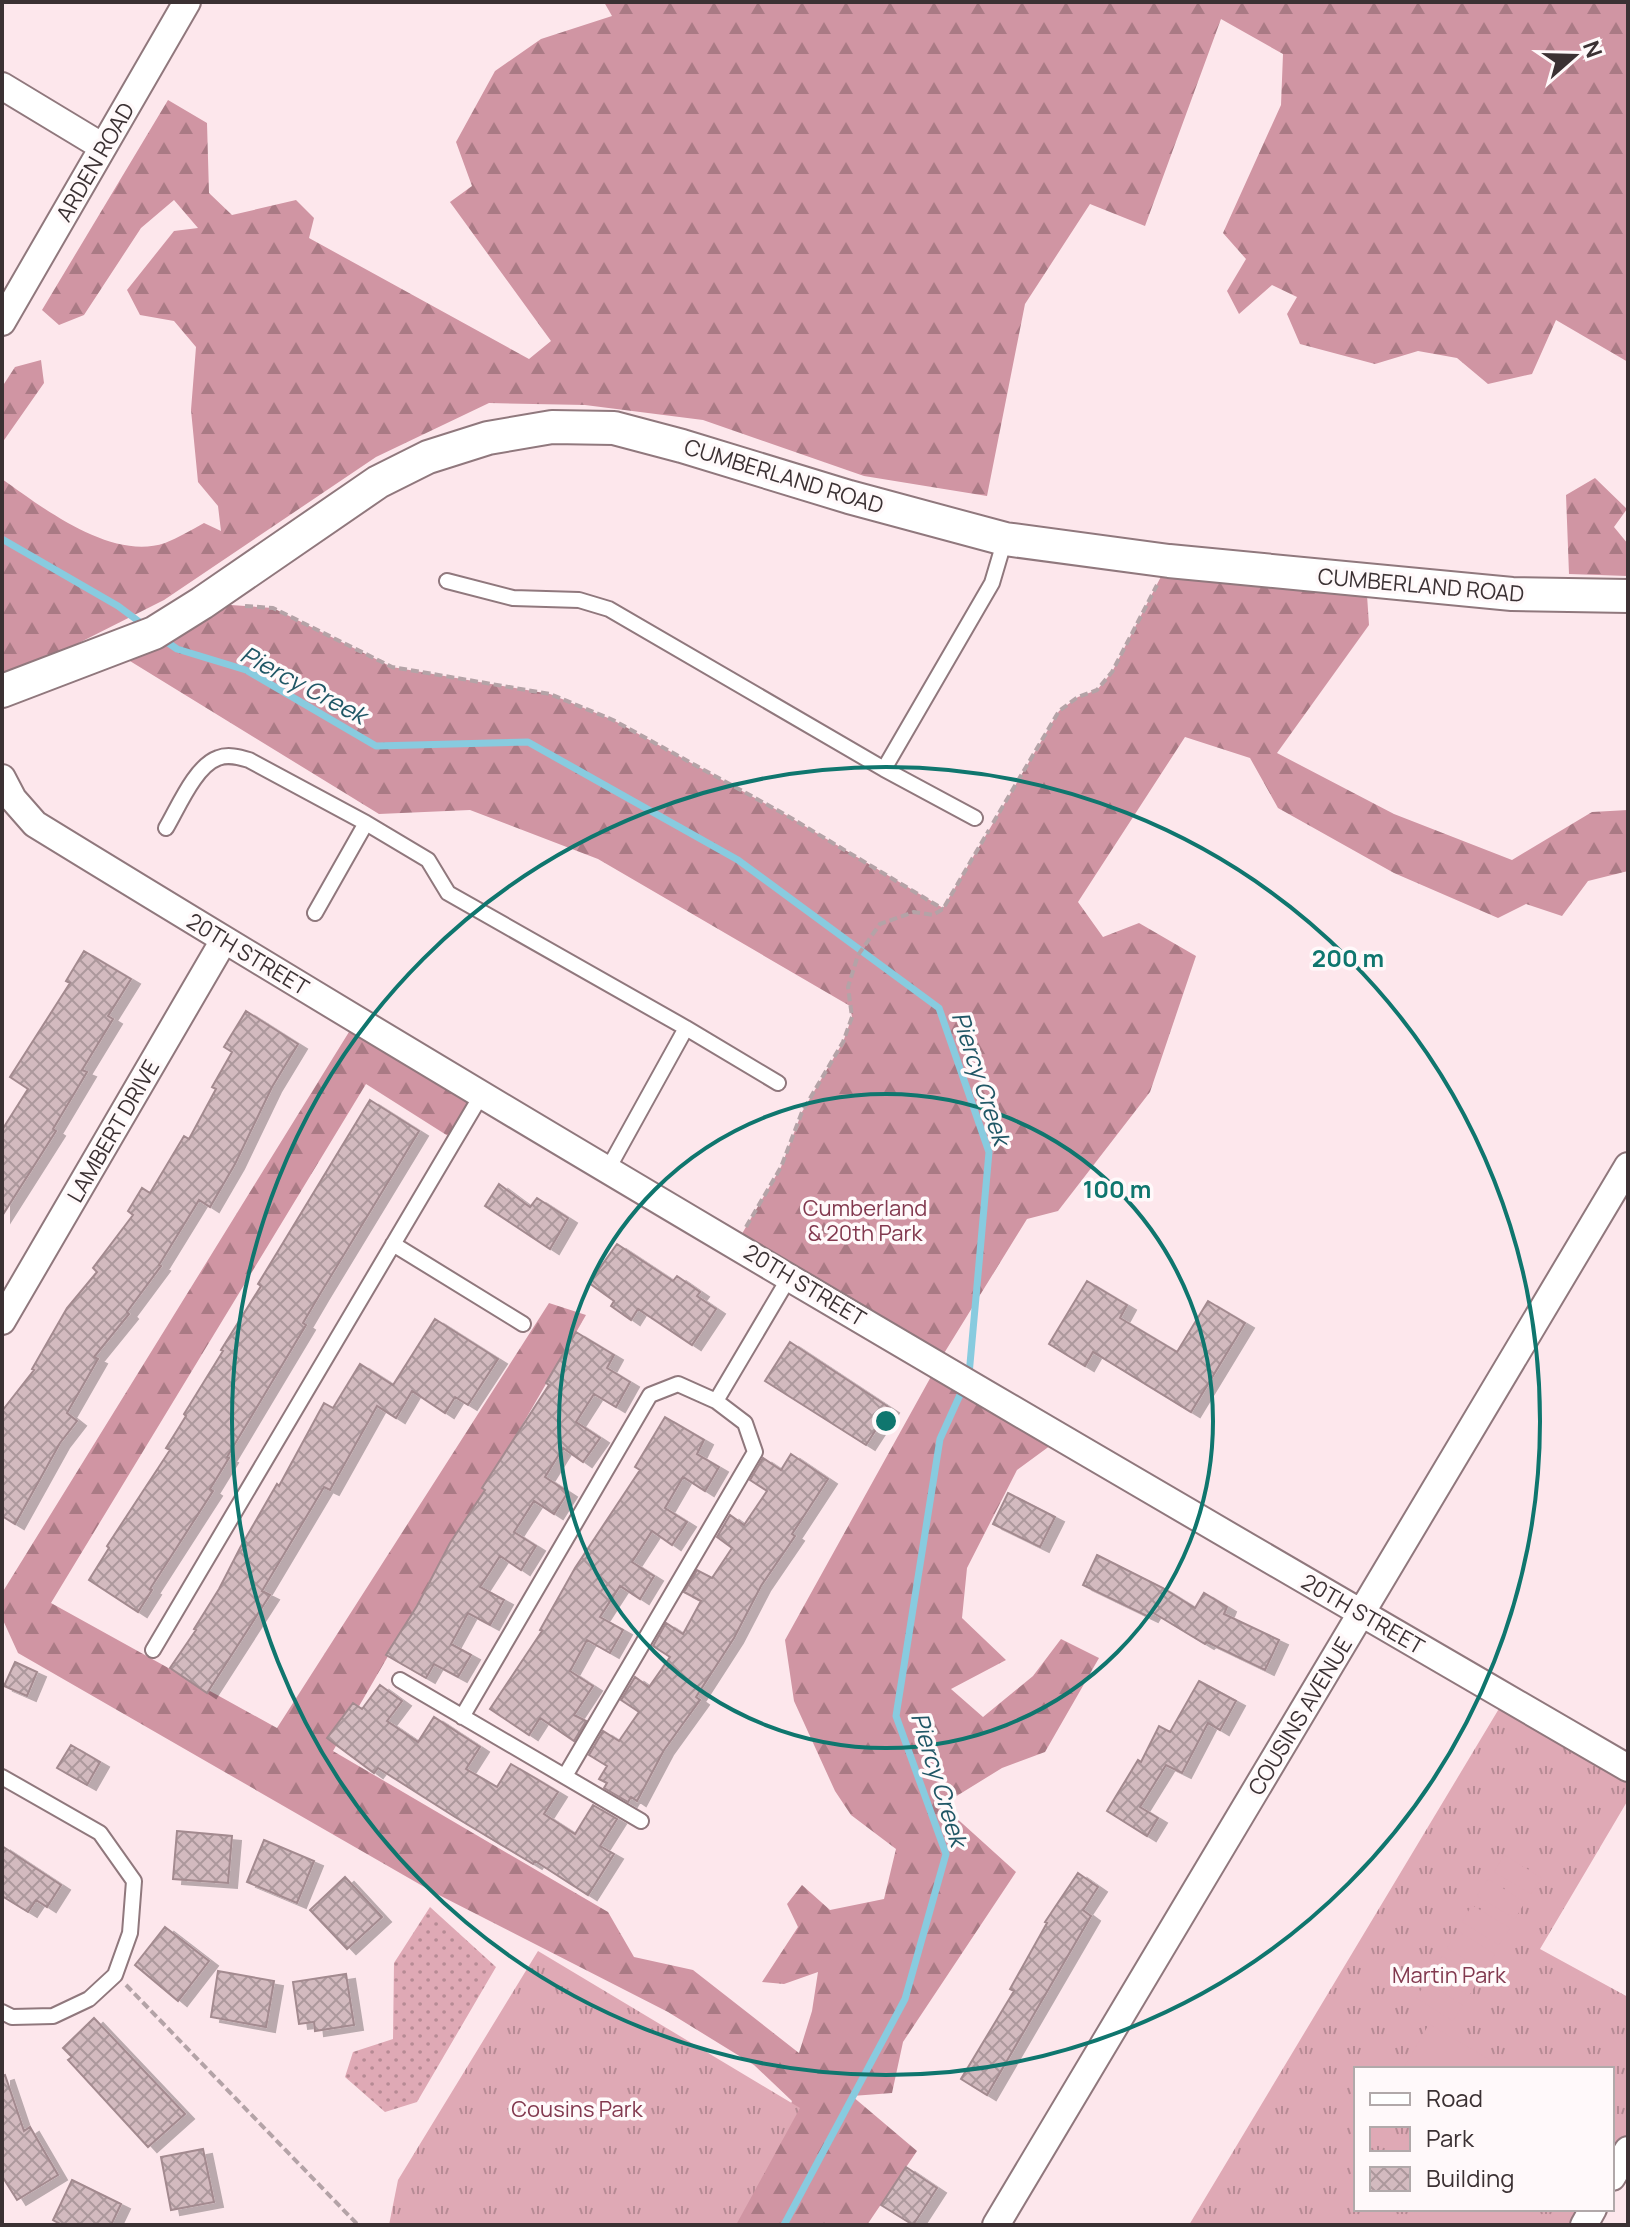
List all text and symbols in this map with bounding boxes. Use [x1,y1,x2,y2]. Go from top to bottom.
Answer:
north arrow [1534,16,1614,96]
text: N [1576,37,1610,62]
street label: ARDEN ROAD [49,97,141,227]
street label: CUMBERLAND ROAD [681,431,887,521]
street label: CUMBERLAND ROAD [1317,561,1525,609]
water label: Piercy Creek [235,637,376,732]
street label: 20TH STREET [181,906,315,1002]
text: 200 m [1312,941,1384,974]
water label: Piercy Creek [945,1007,1020,1152]
street label: LAMBERT DRIVE [60,1054,166,1208]
text: 100 m [1083,1172,1151,1205]
park label: Cumberland & 20th Park [803,1193,927,1248]
street label: 20TH STREET [738,1237,872,1333]
centre of rings [872,1407,900,1435]
street label: 20TH STREET [1296,1567,1430,1661]
street label: COUSINS AVENUE [1241,1631,1359,1801]
water label: Piercy Creek [904,1708,977,1853]
park label: Martin Park [1392,1960,1507,1990]
legend [1354,2067,1614,2211]
text: Road [1426,2081,1483,2114]
park label: Cousins Park [511,2094,644,2124]
text: Park [1426,2121,1475,2154]
text: Building [1426,2161,1514,2194]

